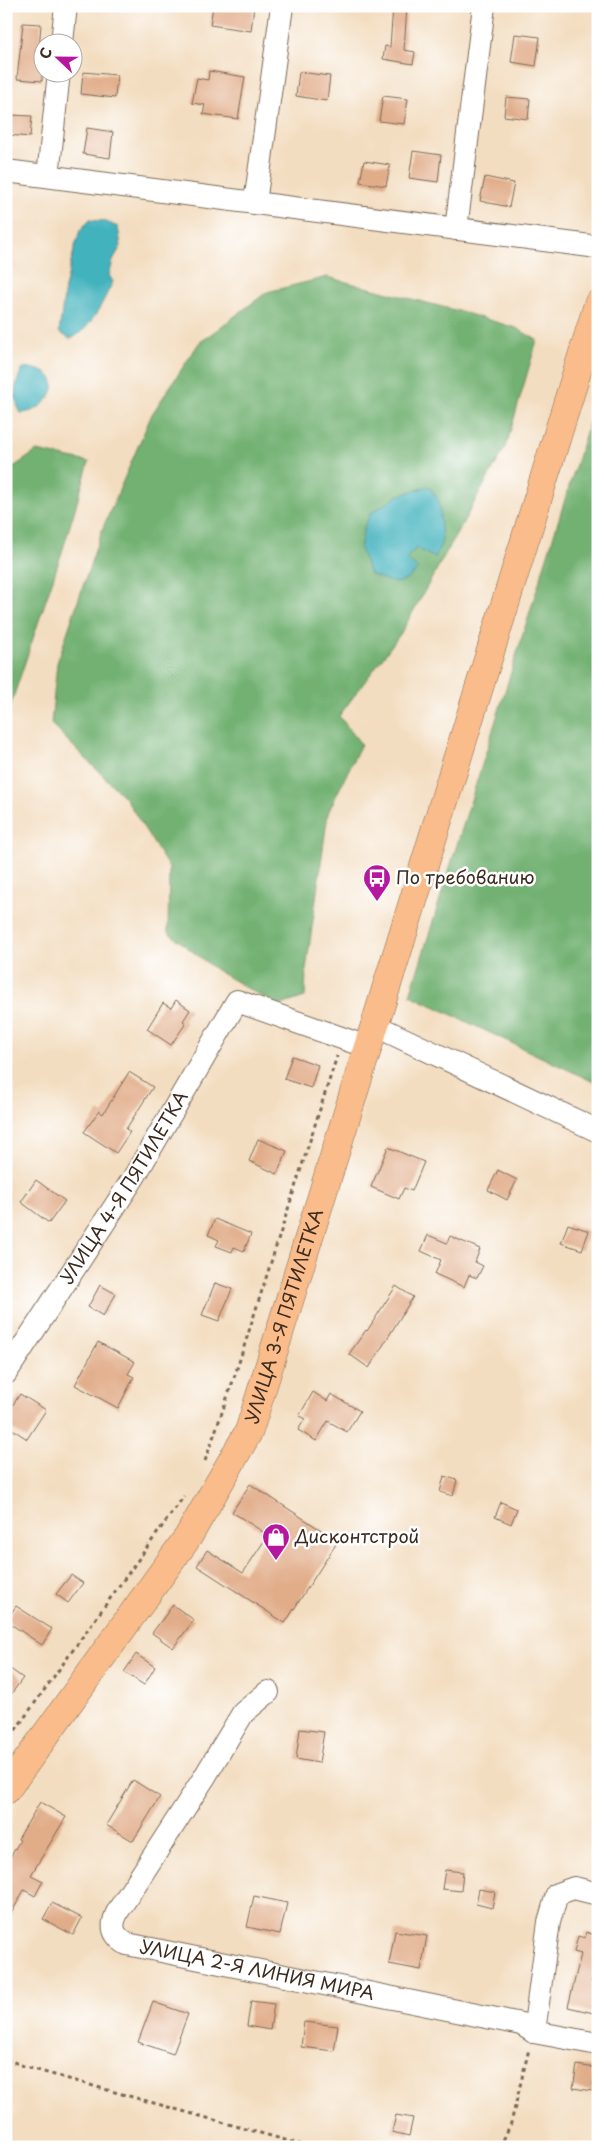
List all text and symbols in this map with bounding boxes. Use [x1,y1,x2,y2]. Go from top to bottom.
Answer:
north arrow [32,32,82,82]
text: С [34,44,57,62]
bus stop icon: По требованию [362,863,392,902]
place label: По требованию [396,863,535,890]
street label: УЛИЦА 4-Я ПЯТИЛЕТКА [53,1085,194,1289]
street label: УЛИЦА 3-Я ПЯТИЛЕТКА [237,1205,329,1427]
shop icon: Дисконтстрой [261,1522,291,1561]
place label: Дисконтстрой [294,1522,419,1549]
street label: УЛИЦА 2-Я ЛИНИЯ МИРА [138,1932,377,2006]

